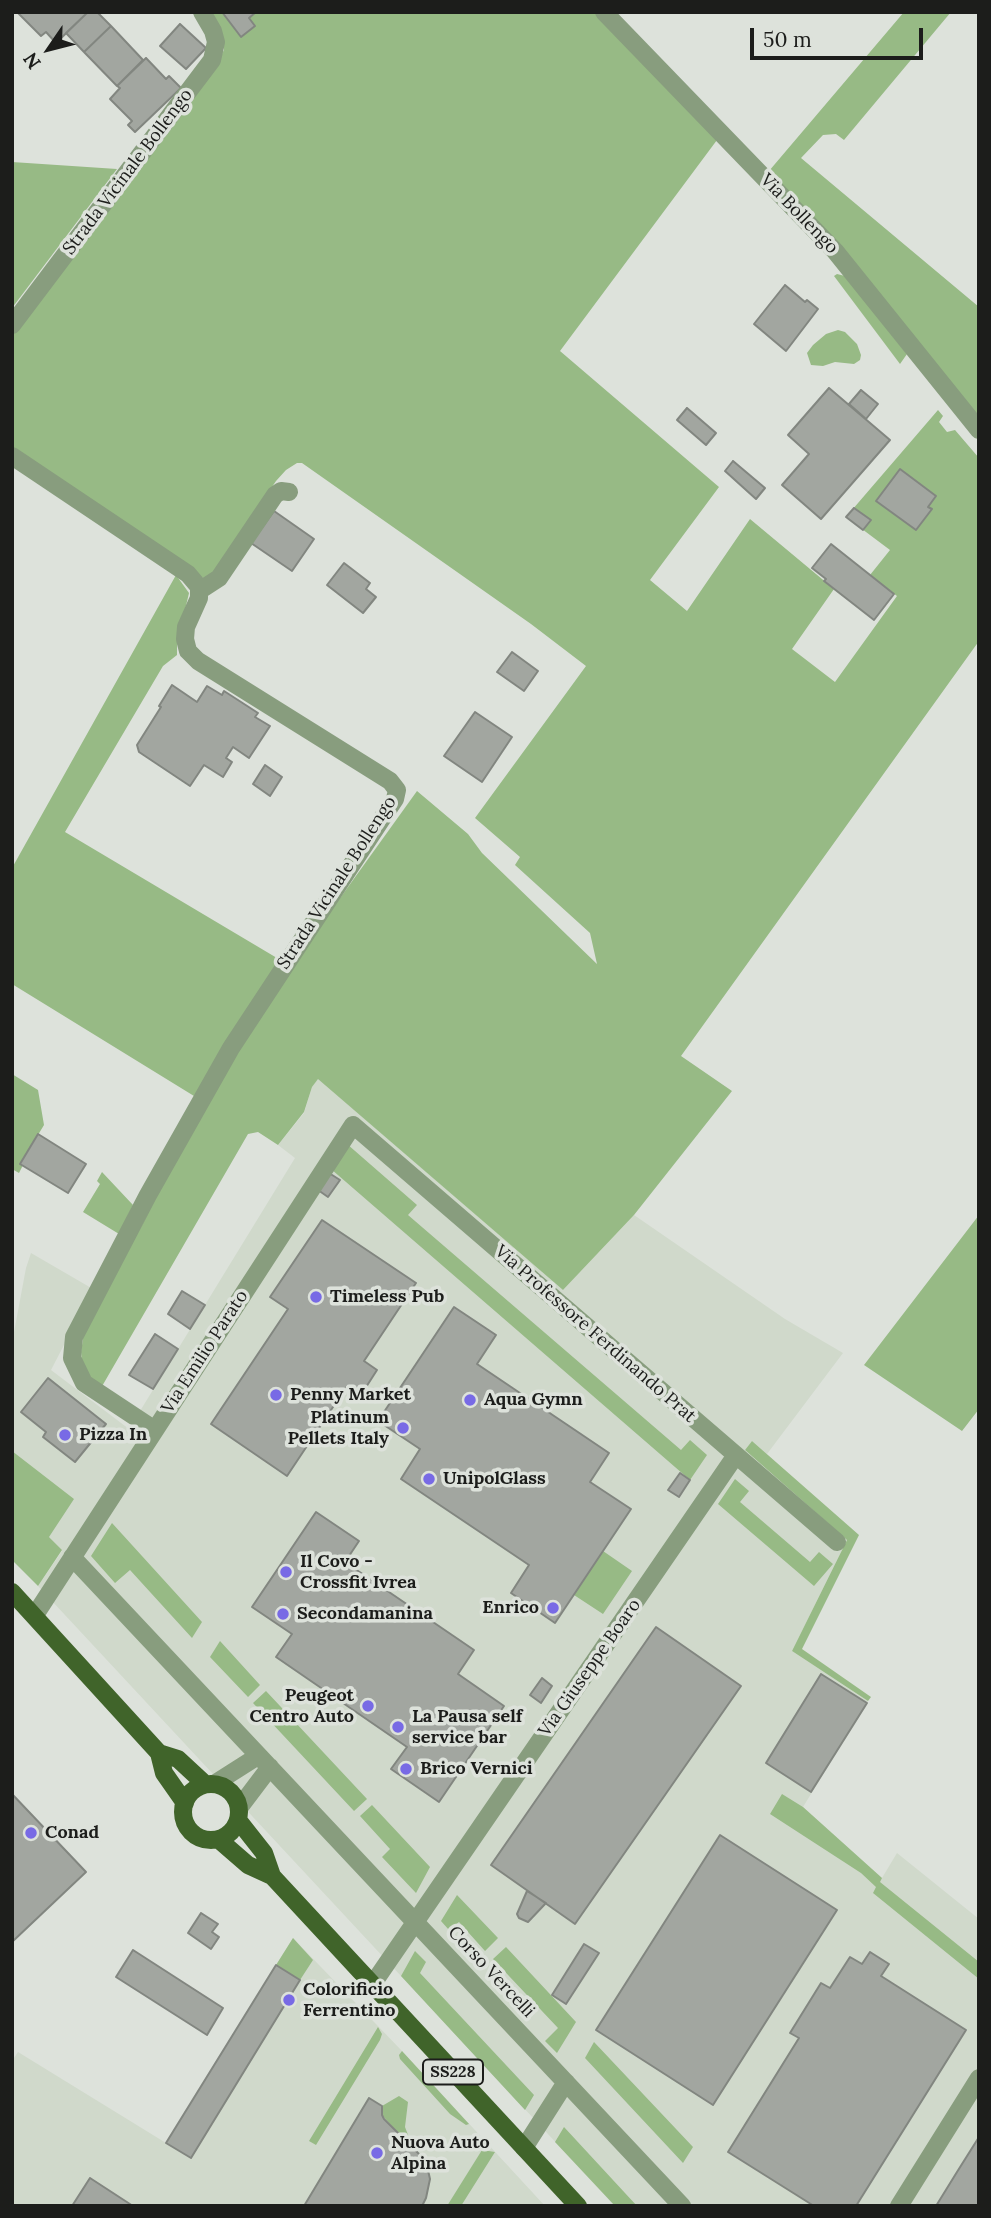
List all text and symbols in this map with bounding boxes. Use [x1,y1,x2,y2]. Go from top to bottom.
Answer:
north arrow [14,14,84,84]
scale bar [753,14,926,58]
text: 50 m [763,26,812,53]
text: N [18,48,46,74]
street label: Strada Vicinale Bollengo [59,85,197,259]
street label: Via Bollengo [755,169,843,259]
street label: Strada Vicinale Bollengo [273,792,401,974]
street label: Via Professore Ferdinando Prat [490,1241,700,1427]
street label: Via Emilio Parato [157,1286,253,1418]
place label: Timeless Pub [330,1286,444,1308]
marker: Timeless Pub [308,1289,324,1305]
place label: Penny Market [290,1384,411,1406]
marker: Penny Market [268,1387,284,1403]
place label: Aqua Gymn [484,1389,583,1411]
marker: Aqua Gymn [462,1392,478,1408]
place label: Platinum Pellets Italy [288,1407,389,1450]
marker: Platinum Pellets Italy [395,1420,411,1436]
place label: Pizza In [79,1424,147,1446]
marker: Pizza In [57,1427,73,1443]
place label: UnipolGlass [443,1468,546,1490]
marker: UnipolGlass [421,1471,437,1487]
place label: Il Covo - Crossfit Ivrea [300,1551,416,1594]
marker: Il Covo - Crossfit Ivrea [278,1564,294,1580]
street label: Via Giuseppe Boaro [534,1595,646,1741]
place label: Enrico [482,1597,539,1619]
marker: Enrico [545,1600,561,1616]
place label: Secondamanina [297,1603,433,1625]
marker: Secondamanina [275,1606,291,1622]
place label: Peugeot Centro Auto [249,1685,354,1728]
marker: Peugeot Centro Auto [360,1698,376,1714]
place label: La Pausa self service bar [412,1706,522,1748]
marker: La Pausa self service bar [390,1719,406,1735]
place label: Brico Vernici [420,1758,533,1780]
marker: Brico Vernici [398,1761,414,1777]
place label: Conad [45,1822,99,1844]
marker: Conad [23,1825,39,1841]
street label: Corso Vercelli [443,1922,539,2022]
place label: Colorificio Ferrentino [303,1979,395,2022]
marker: Colorificio Ferrentino [281,1992,297,2008]
road number: SS228 [423,2060,483,2084]
place label: Nuova Auto Alpina [391,2132,490,2174]
marker: Nuova Auto Alpina [369,2145,385,2161]

